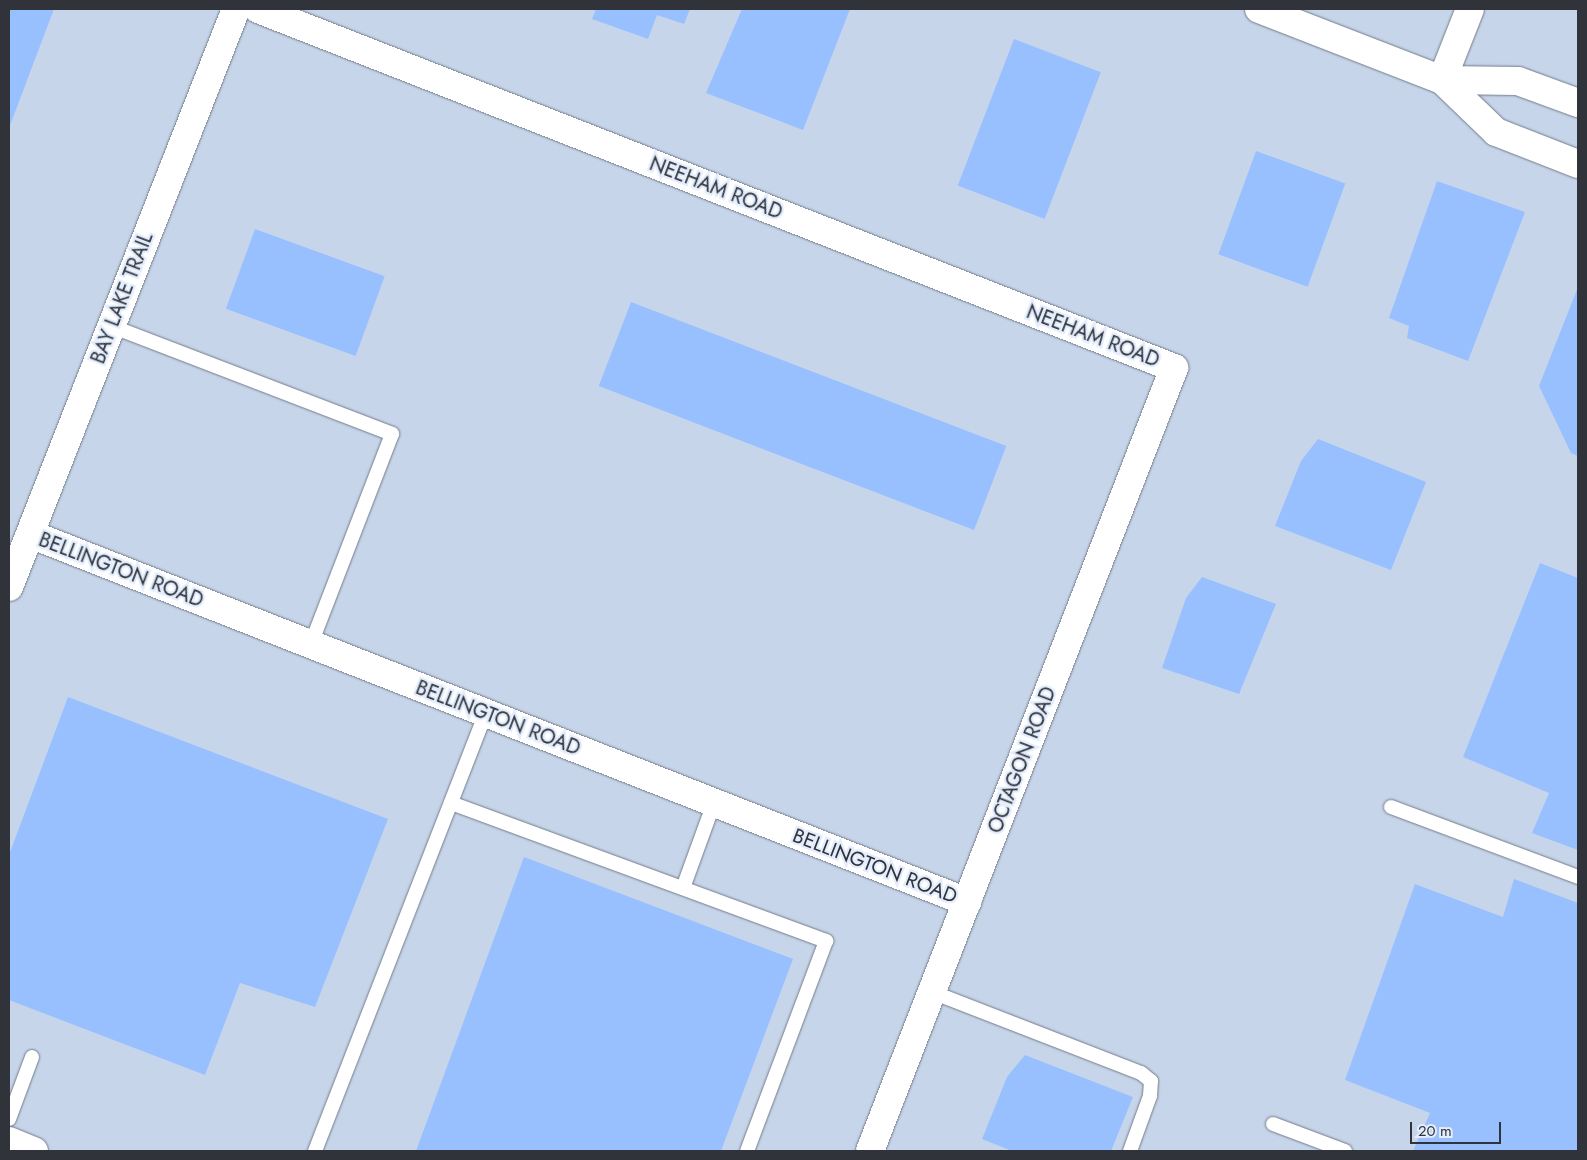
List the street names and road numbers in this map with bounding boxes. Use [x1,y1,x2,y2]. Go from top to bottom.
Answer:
street label: NEEHAM ROAD [646,152,786,224]
street label: BAY LAKE TRAIL [86,229,158,367]
street label: NEEHAM ROAD [1023,300,1163,372]
street label: BELLINGTON ROAD [35,528,207,612]
street label: BELLINGTON ROAD [412,676,584,760]
street label: OCTAGON ROAD [983,683,1061,837]
street label: BELLINGTON ROAD [789,824,961,908]

